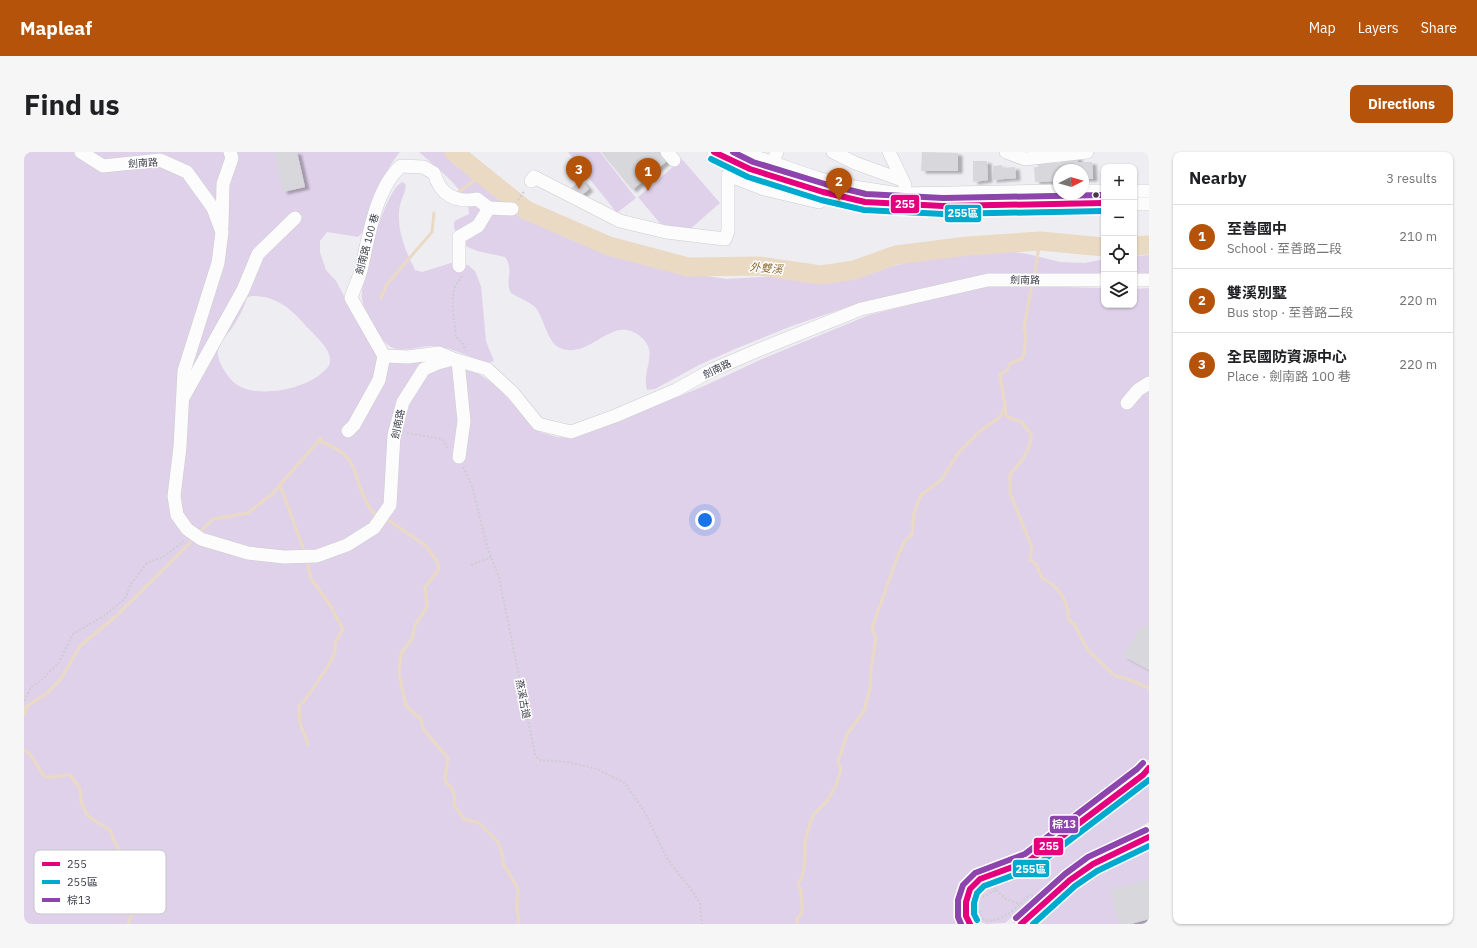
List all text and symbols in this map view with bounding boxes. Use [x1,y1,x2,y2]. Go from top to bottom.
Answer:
text: Mapleaf [20,16,92,40]
text: Map [1309,19,1336,37]
text: Layers [1358,19,1399,37]
text: Share [1421,19,1457,37]
button: Directions [1350,85,1453,123]
text: Find us [24,86,120,123]
street label: 劍南路 [128,155,158,171]
pin: 3 [566,156,592,189]
pin: 1 [635,158,661,191]
north arrow [1053,164,1089,200]
map controls [1101,164,1137,308]
button: + [1101,164,1137,200]
text: Nearby [1189,167,1247,189]
pin: 2 [826,168,852,201]
text: 3 results [1386,170,1437,187]
unlabelled marker [1091,190,1101,200]
line badge: 255 [890,194,920,214]
text: 255 [895,197,915,211]
button: − [1101,200,1137,236]
line badge: 255區 [944,204,982,223]
text: 255區 [948,206,978,220]
street label: 劍南路 100 巷 [353,212,381,276]
text: 至善國中 [1227,219,1287,238]
text: 1 [1198,228,1206,245]
text: 210 m [1399,228,1437,245]
button: locate [1101,236,1137,272]
text: School · 至善路二段 [1227,240,1342,257]
water label: 外雙溪 [749,260,785,277]
button: layers [1101,272,1137,308]
street label: 劍南路 [1010,273,1040,287]
text: 雙溪別墅 [1227,283,1287,302]
text: 2 [1198,292,1206,309]
text: 220 m [1399,292,1437,309]
text: Bus stop · 至善路二段 [1227,304,1353,321]
text: 全民國防資源中心 [1227,347,1347,366]
text: 3 [1198,356,1206,373]
text: 220 m [1399,356,1437,373]
street label: 劍南路 [701,357,733,381]
text: Place · 劍南路 100 巷 [1227,368,1351,385]
street label: 劍南路 [389,408,407,440]
your location [695,510,715,530]
street label: 燕溪古道 [513,678,533,720]
line badge: 棕13 [1049,815,1079,834]
text: 棕13 [1052,817,1076,831]
line badge: 255 [1033,837,1064,856]
text: 255 [1039,839,1059,853]
legend [34,850,166,914]
text: 255 [67,857,87,871]
line badge: 255區 [1012,859,1050,878]
text: 255區 [1016,862,1046,876]
text: 255區 [67,875,98,889]
text: 棕13 [67,893,91,907]

